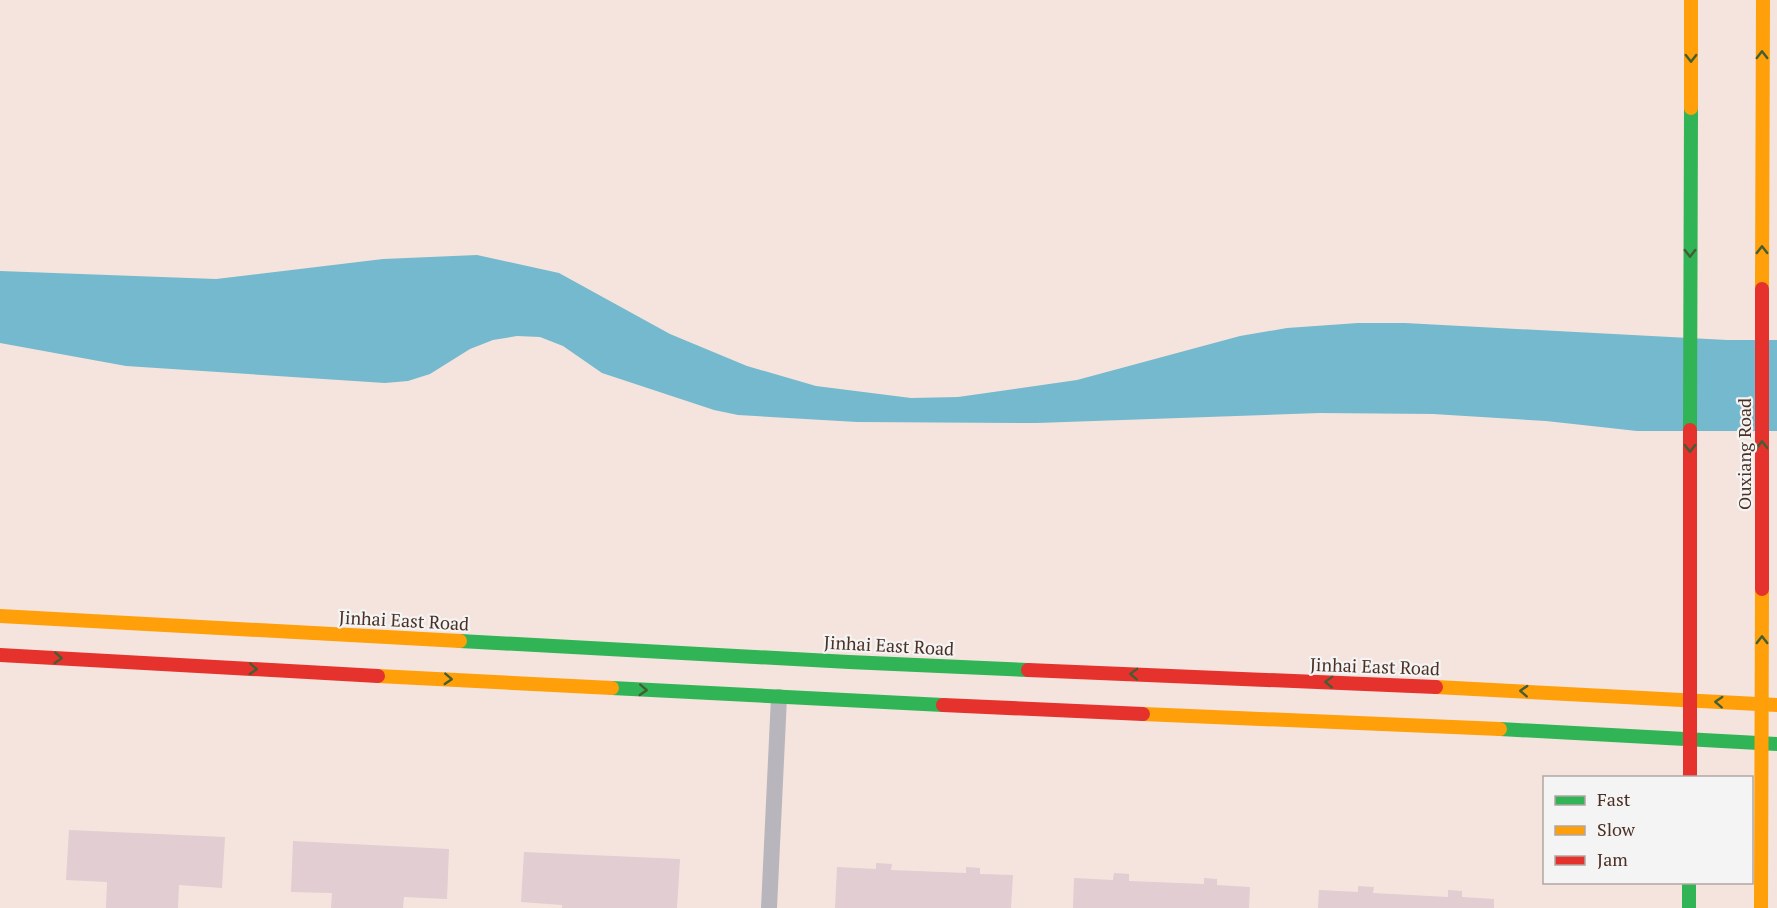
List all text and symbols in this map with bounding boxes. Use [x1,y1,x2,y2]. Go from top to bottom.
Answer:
one-way arrow [1756,50,1769,59]
one-way arrow [1685,54,1697,63]
one-way arrow [1756,245,1768,254]
one-way arrow [1684,249,1696,258]
street label: Ouxiang Road [1732,398,1756,510]
one-way arrow [1756,440,1768,449]
one-way arrow [1684,444,1696,453]
street label: Jinhai East Road [338,605,470,635]
street label: Jinhai East Road [823,630,955,660]
one-way arrow [1756,635,1768,644]
one-way arrow [54,651,63,664]
street label: Jinhai East Road [1309,652,1441,680]
one-way arrow [249,662,258,675]
one-way arrow [1130,668,1139,680]
one-way arrow [443,672,452,685]
one-way arrow [1325,676,1334,689]
one-way arrow [638,683,647,696]
one-way arrow [1519,685,1528,698]
one-way arrow [1714,695,1723,708]
legend [1543,776,1753,884]
text: Fast [1597,787,1631,811]
text: Slow [1597,817,1636,841]
text: Jam [1597,847,1628,871]

